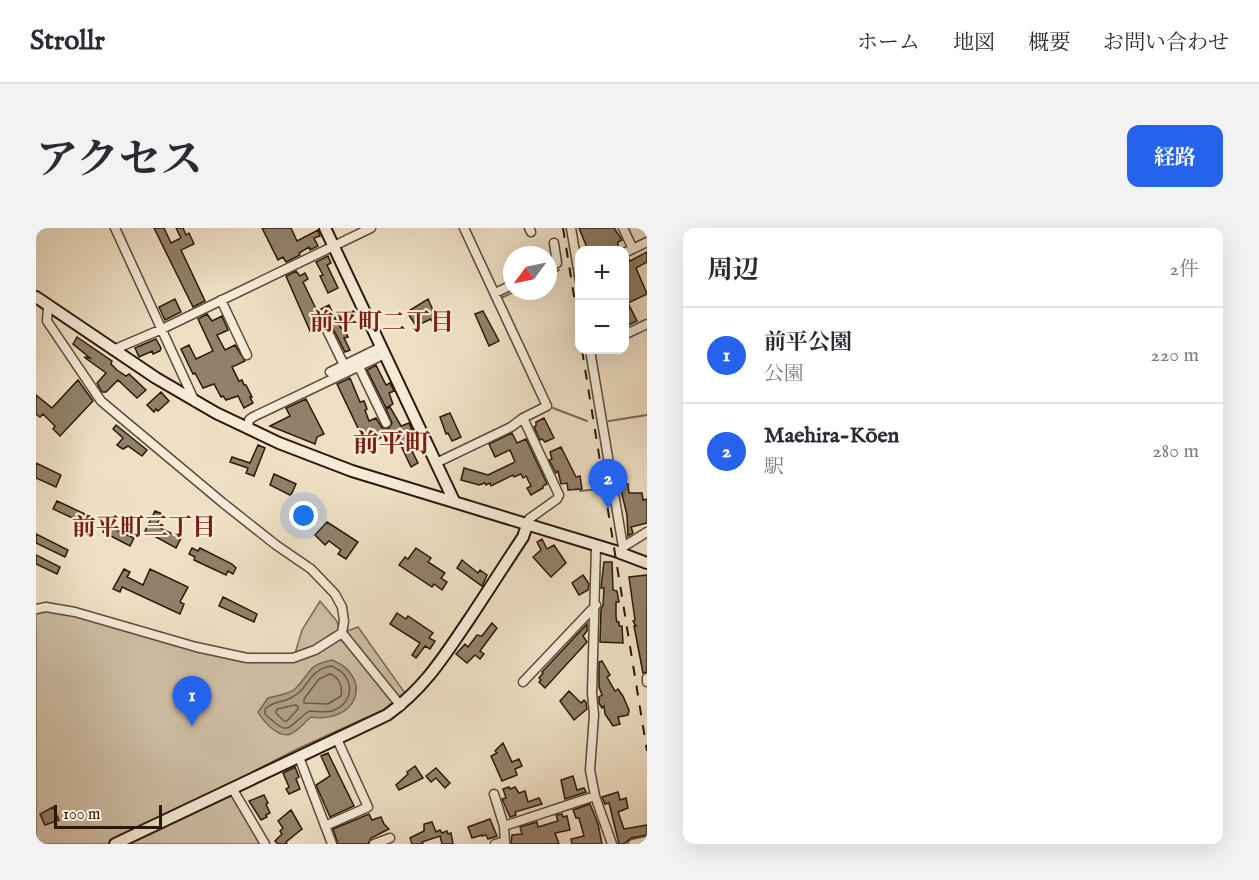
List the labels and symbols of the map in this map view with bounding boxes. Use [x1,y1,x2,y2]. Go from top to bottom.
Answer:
north arrow [503,246,557,300]
district label: 前平町二丁目 [310,308,454,339]
district label: 前平町 [353,428,431,461]
pin: 2 [588,460,628,509]
your location [289,501,318,530]
district label: 前平町三丁目 [72,513,216,544]
pin: 1 [172,676,212,726]
scale bar [54,802,162,830]

